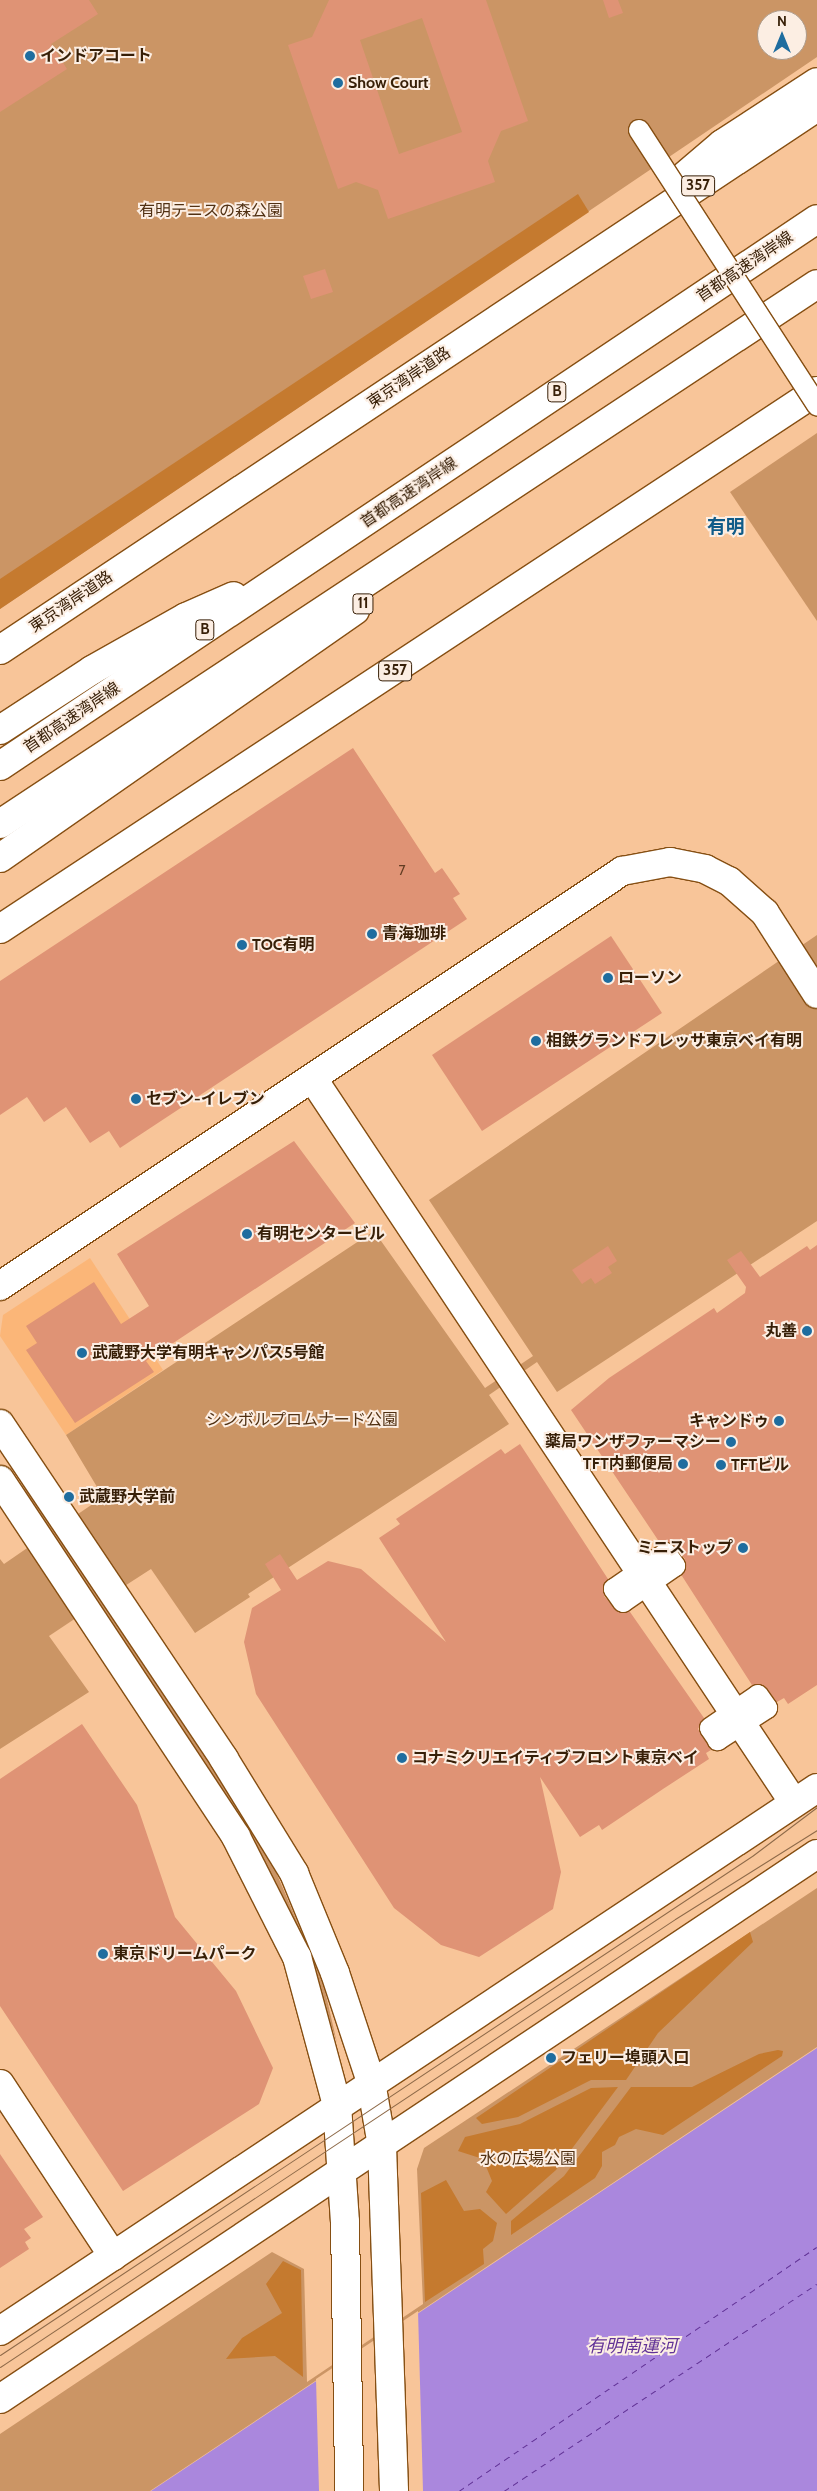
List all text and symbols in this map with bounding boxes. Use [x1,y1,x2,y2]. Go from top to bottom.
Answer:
north arrow [757,10,807,60]
text: N [777,12,787,30]
place label: インドアコート [40,46,152,66]
marker: インドアコート [24,50,36,62]
place label: Show Court [348,73,429,93]
marker: Show Court [332,77,344,89]
road number: 357 [680,174,716,198]
park label: 有明テニスの森公園 [139,201,283,221]
street label: 首都高速湾岸線 [693,228,797,306]
street label: 東京湾岸道路 [364,343,454,413]
road number: B [547,380,567,404]
street label: 首都高速湾岸線 [357,454,461,532]
district label: 有明 [707,516,745,538]
street label: 東京湾岸道路 [26,567,116,637]
road number: 11 [352,592,374,616]
road number: B [195,618,215,642]
road number: 357 [378,658,412,684]
street label: 首都高速湾岸線 [20,679,124,757]
house number: 7 [398,862,406,878]
place label: 青海珈琲 [382,924,446,944]
marker: 青海珈琲 [366,928,378,940]
place label: TOC有明 [252,935,315,955]
marker: TOC有明 [236,939,248,951]
place label: ローソン [618,968,682,988]
marker: ローソン [602,972,614,984]
place label: 相鉄グランドフレッサ東京ベイ有明 [546,1031,802,1051]
marker: 相鉄グランドフレッサ東京ベイ有明 [530,1035,542,1047]
place label: セブン-イレブン [146,1089,265,1109]
marker: セブン-イレブン [130,1093,142,1105]
place label: 有明センタービル [257,1224,385,1244]
marker: 有明センタービル [241,1228,253,1240]
place label: 丸善 [765,1321,797,1341]
marker: 丸善 [801,1325,813,1337]
place label: 武蔵野大学有明キャンパス5号館 [92,1343,325,1363]
marker: 武蔵野大学有明キャンパス5号館 [76,1347,88,1359]
park label: シンボルプロムナード公園 [206,1410,398,1430]
place label: キャンドゥ [689,1411,769,1431]
marker: キャンドゥ [773,1415,785,1427]
place label: 薬局ワンザファーマシー [545,1432,721,1452]
marker: 薬局ワンザファーマシー [725,1436,737,1448]
place label: TFT内郵便局 [583,1454,673,1474]
place label: TFTビル [731,1455,789,1475]
marker: TFT内郵便局 [677,1458,689,1470]
marker: TFTビル [715,1459,727,1471]
place label: 武蔵野大学前 [79,1487,175,1507]
marker: 武蔵野大学前 [63,1491,75,1503]
place label: ミニストップ [637,1538,733,1558]
marker: ミニストップ [737,1542,749,1554]
place label: コナミクリエイティブフロント東京ベイ [412,1748,700,1768]
marker: コナミクリエイティブフロント東京ベイ [396,1752,408,1764]
place label: 東京ドリームパーク [113,1944,257,1964]
marker: 東京ドリームパーク [97,1948,109,1960]
place label: フェリー埠頭入口 [561,2048,689,2068]
marker: フェリー埠頭入口 [545,2052,557,2064]
park label: 水の広場公園 [480,2149,576,2169]
water label: 有明南運河 [587,2335,677,2357]

